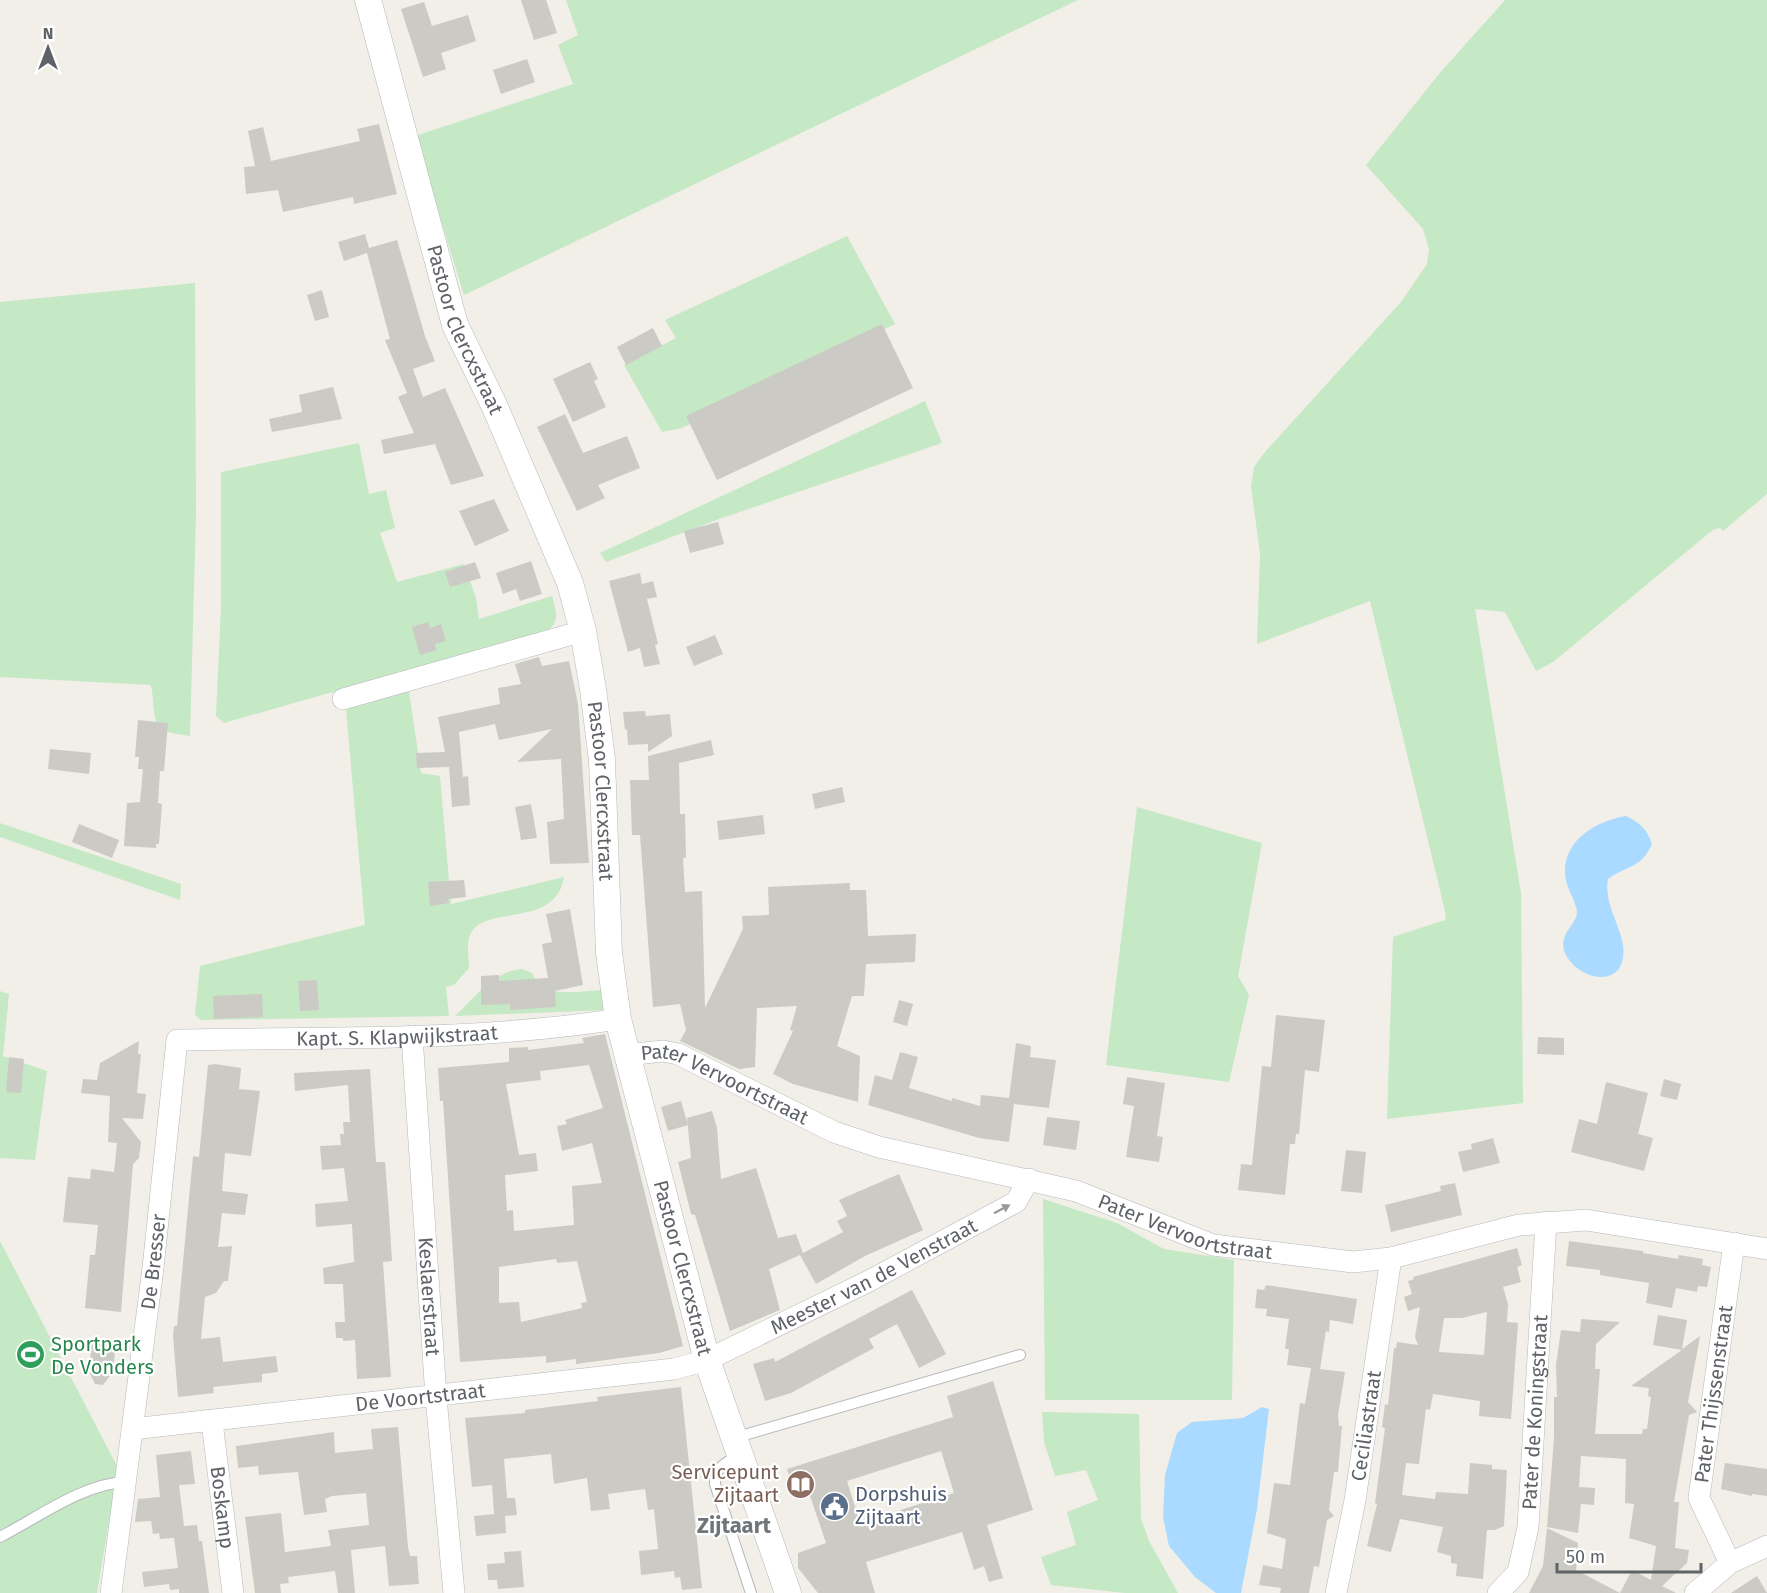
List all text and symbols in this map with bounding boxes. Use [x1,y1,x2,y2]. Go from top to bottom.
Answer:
north arrow [18,18,78,78]
text: N [43,24,53,43]
street label: Pastoor Clercxstraat [422,242,509,418]
street label: Pastoor Clercxstraat [583,700,618,882]
street label: Kapt. S. Klapwijkstraat [296,1020,499,1051]
street label: Pater Vervoortstraat [640,1039,813,1130]
street label: Pastoor Clercxstraat [649,1177,718,1359]
street label: Pater Vervoortstraat [1095,1189,1274,1264]
one-way arrow [994,1204,1011,1214]
street label: De Bresser [136,1212,171,1311]
street label: Meester van de Venstraat [766,1213,982,1339]
street label: Keslaerstraat [413,1236,445,1357]
street label: Pater Thijssenstraat [1689,1303,1737,1484]
street label: Pater de Koningstraat [1517,1313,1553,1511]
place label: Sportpark De Vonders [51,1332,154,1379]
sports icon: Sportpark De Vonders [14,1339,46,1371]
street label: Ceciliastraat [1346,1368,1386,1483]
street label: De Voortstraat [354,1378,487,1416]
place label: Servicepunt Zijtaart [671,1460,780,1507]
street label: Boskamp [206,1465,239,1550]
library icon: Servicepunt Zijtaart [784,1468,816,1500]
place label: Dorpshuis Zijtaart [855,1482,947,1529]
public building icon: Dorpshuis Zijtaart [818,1490,850,1522]
district label: Zijtaart [697,1512,771,1539]
scale bar [1557,1536,1701,1574]
text: 50 m [1566,1546,1605,1568]

